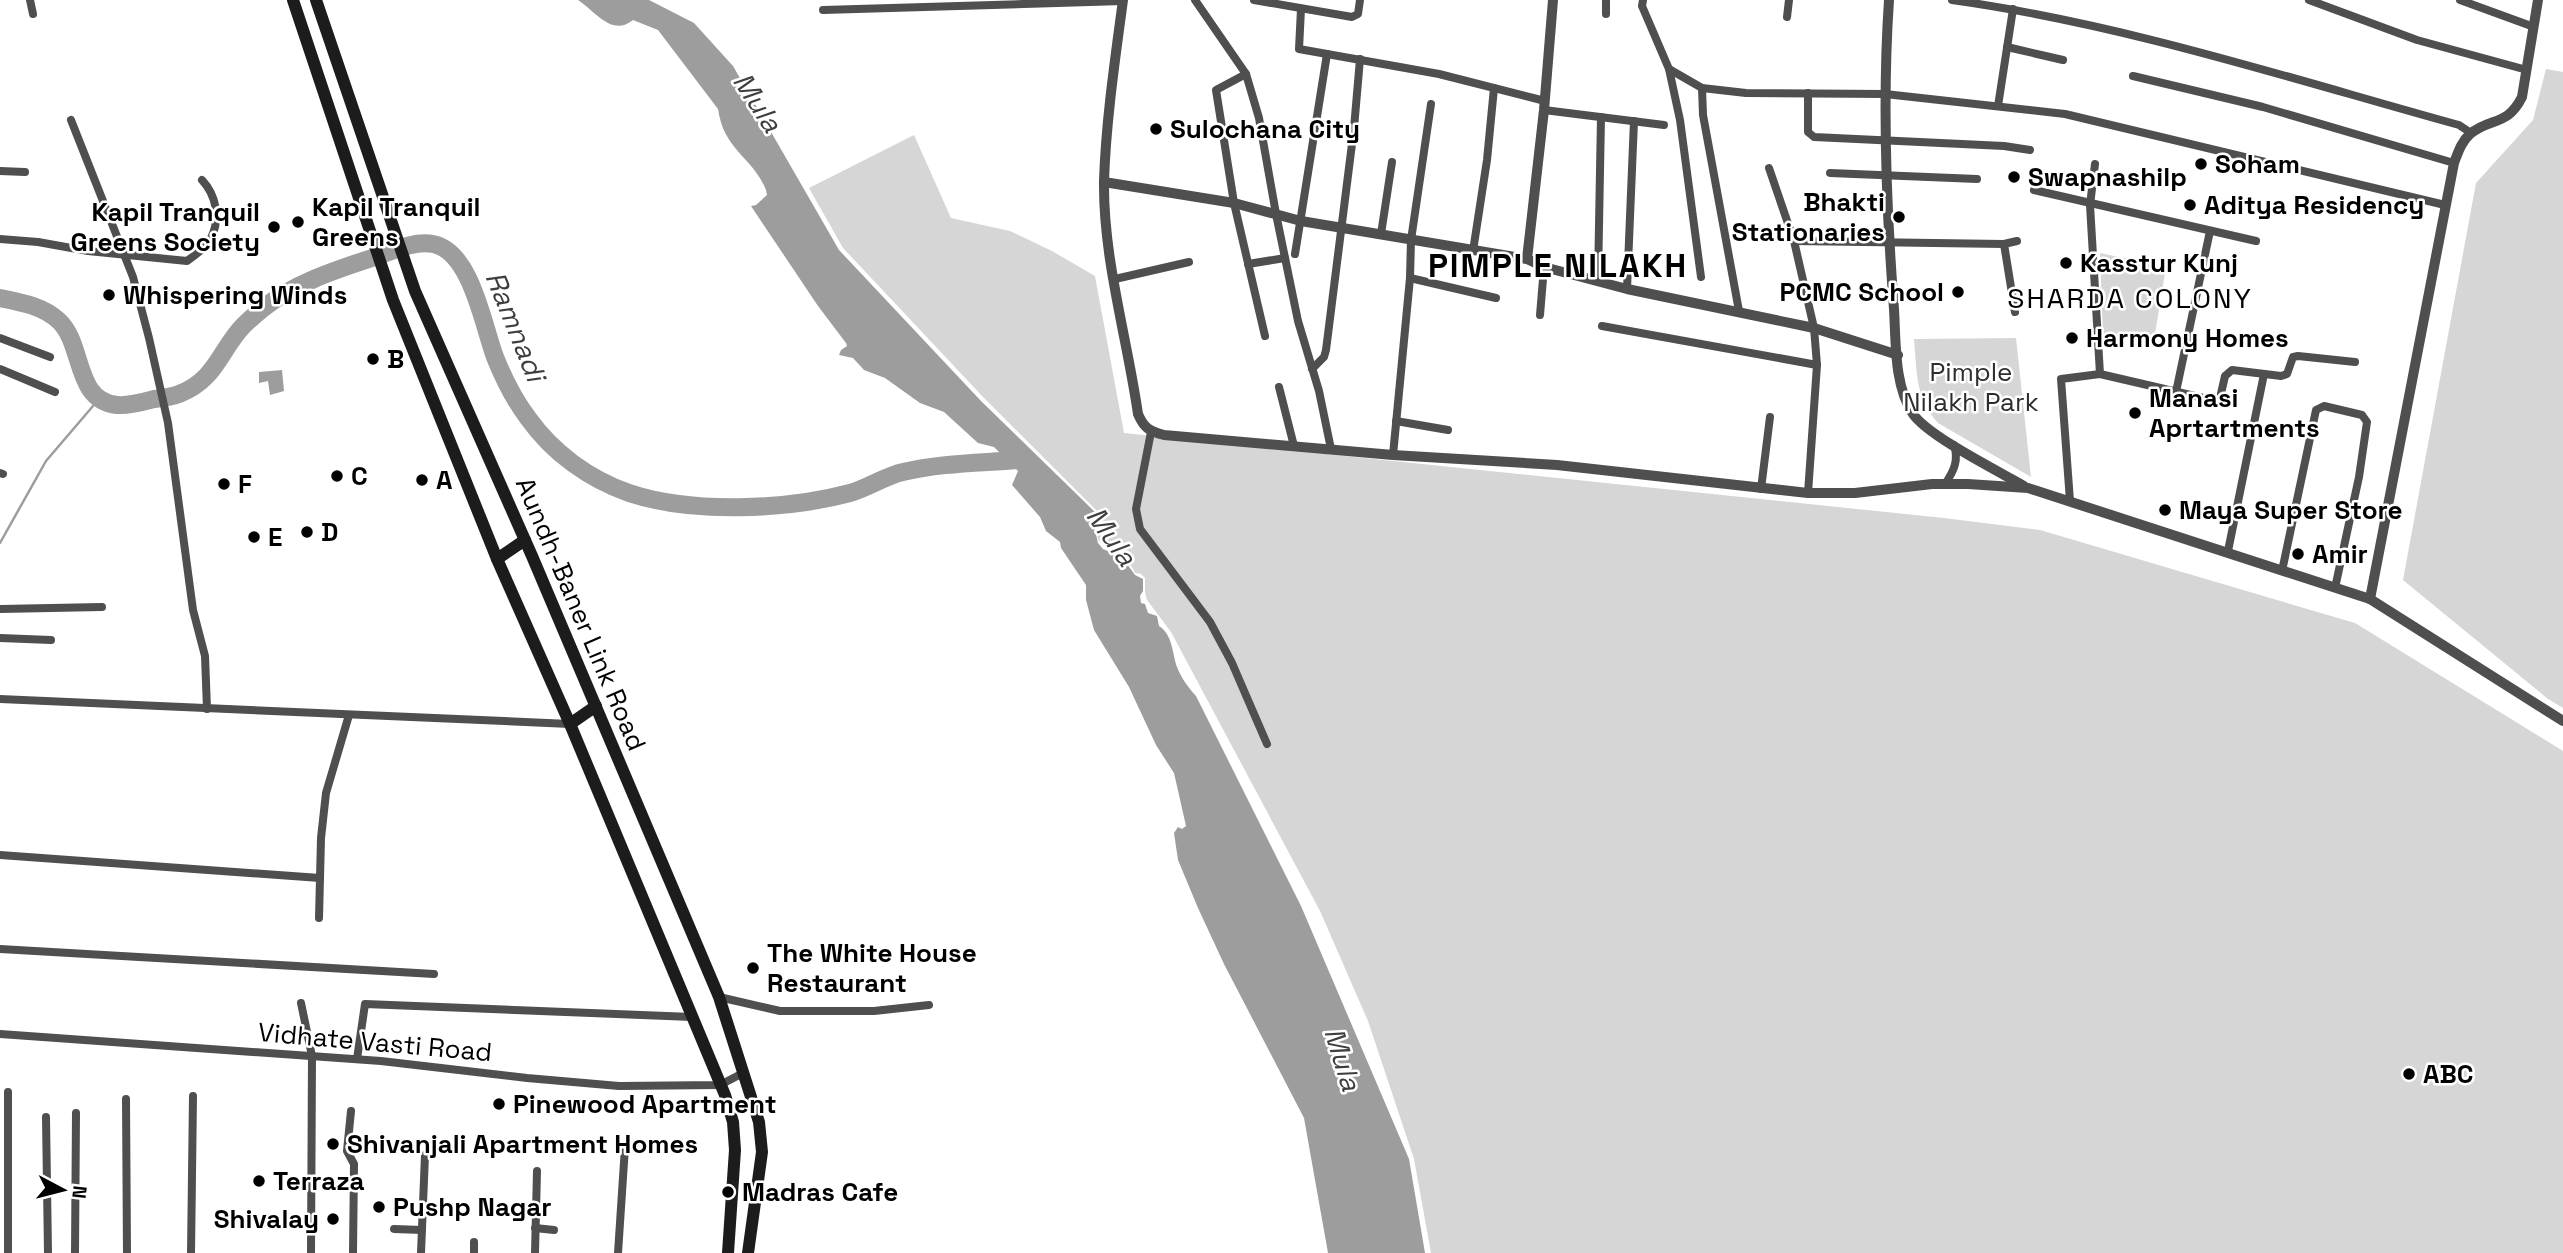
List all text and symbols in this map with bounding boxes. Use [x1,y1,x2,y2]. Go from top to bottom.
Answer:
water label: Mula [725,65,791,140]
place label: Sulochana City [1170,112,1360,146]
marker: Sulochana City [1148,121,1164,137]
place label: Soham [2215,147,2300,181]
marker: Soham [2193,156,2209,172]
place label: Swapnashilp [2028,160,2187,194]
marker: Swapnashilp [2006,169,2022,185]
place label: Bhakti Stationaries [1732,185,1885,249]
place label: Aditya Residency [2204,188,2424,222]
place label: Kapil Tranquil Greens [312,190,481,254]
place label: Kapil Tranquil Greens Society [70,195,260,259]
marker: Aditya Residency [2182,197,2198,213]
marker: Bhakti Stationaries [1891,209,1907,225]
marker: Kapil Tranquil Greens [290,214,306,230]
marker: Kapil Tranquil Greens Society [266,219,282,235]
district label: PIMPLE NILAKH [1428,245,1688,287]
place label: Kasstur Kunj [2080,246,2238,280]
marker: Kasstur Kunj [2058,255,2074,271]
water label: Ramnadi [478,266,556,389]
place label: PCMC School [1780,275,1944,309]
place label: Whispering Winds [123,278,347,312]
district label: SHARDA COLONY [2007,280,2253,316]
marker: PCMC School [1950,284,1966,300]
marker: Whispering Winds [101,287,117,303]
place label: Harmony Homes [2086,321,2289,355]
marker: Harmony Homes [2064,330,2080,346]
place label: B [387,342,404,376]
marker: B [365,351,381,367]
park label: Pimple Nilakh Park [1903,355,2039,419]
place label: Manasi Aprtartments [2149,381,2320,445]
marker: Manasi Aprtartments [2127,405,2143,421]
place label: C [351,459,368,493]
place label: A [436,463,453,497]
place label: F [238,467,252,501]
marker: C [329,468,345,484]
marker: A [414,472,430,488]
street label: Aundh-Baner Link Road [508,472,654,756]
marker: F [216,476,232,492]
place label: Maya Super Store [2179,493,2402,527]
water label: Mula [1079,499,1146,573]
marker: Maya Super Store [2157,502,2173,518]
place label: D [321,515,338,549]
place label: E [268,520,282,554]
marker: D [299,524,315,540]
marker: E [246,529,262,545]
place label: Amir [2312,537,2368,571]
marker: Amir [2290,546,2306,562]
place label: The White House Restaurant [767,936,977,1000]
marker: The White House Restaurant [745,960,761,976]
street label: Vidhate Vasti Road [257,1015,493,1069]
water label: Mula [1316,1023,1370,1096]
place label: ABC [2423,1057,2474,1091]
marker: ABC [2401,1066,2417,1082]
place label: Pinewood Apartment [513,1087,777,1121]
marker: Pinewood Apartment [491,1096,507,1112]
place label: Shivanjali Apartment Homes [347,1127,698,1161]
marker: Shivanjali Apartment Homes [325,1136,341,1152]
north arrow [28,1155,98,1225]
place label: Terraza [273,1164,365,1198]
marker: Terraza [251,1173,267,1189]
place label: Madras Cafe [742,1175,898,1209]
text: N [66,1184,93,1200]
marker: Madras Cafe [720,1184,736,1200]
place label: Pushp Nagar [393,1190,552,1224]
marker: Pushp Nagar [371,1199,387,1215]
place label: Shivalay [214,1202,319,1236]
marker: Shivalay [325,1211,341,1227]

